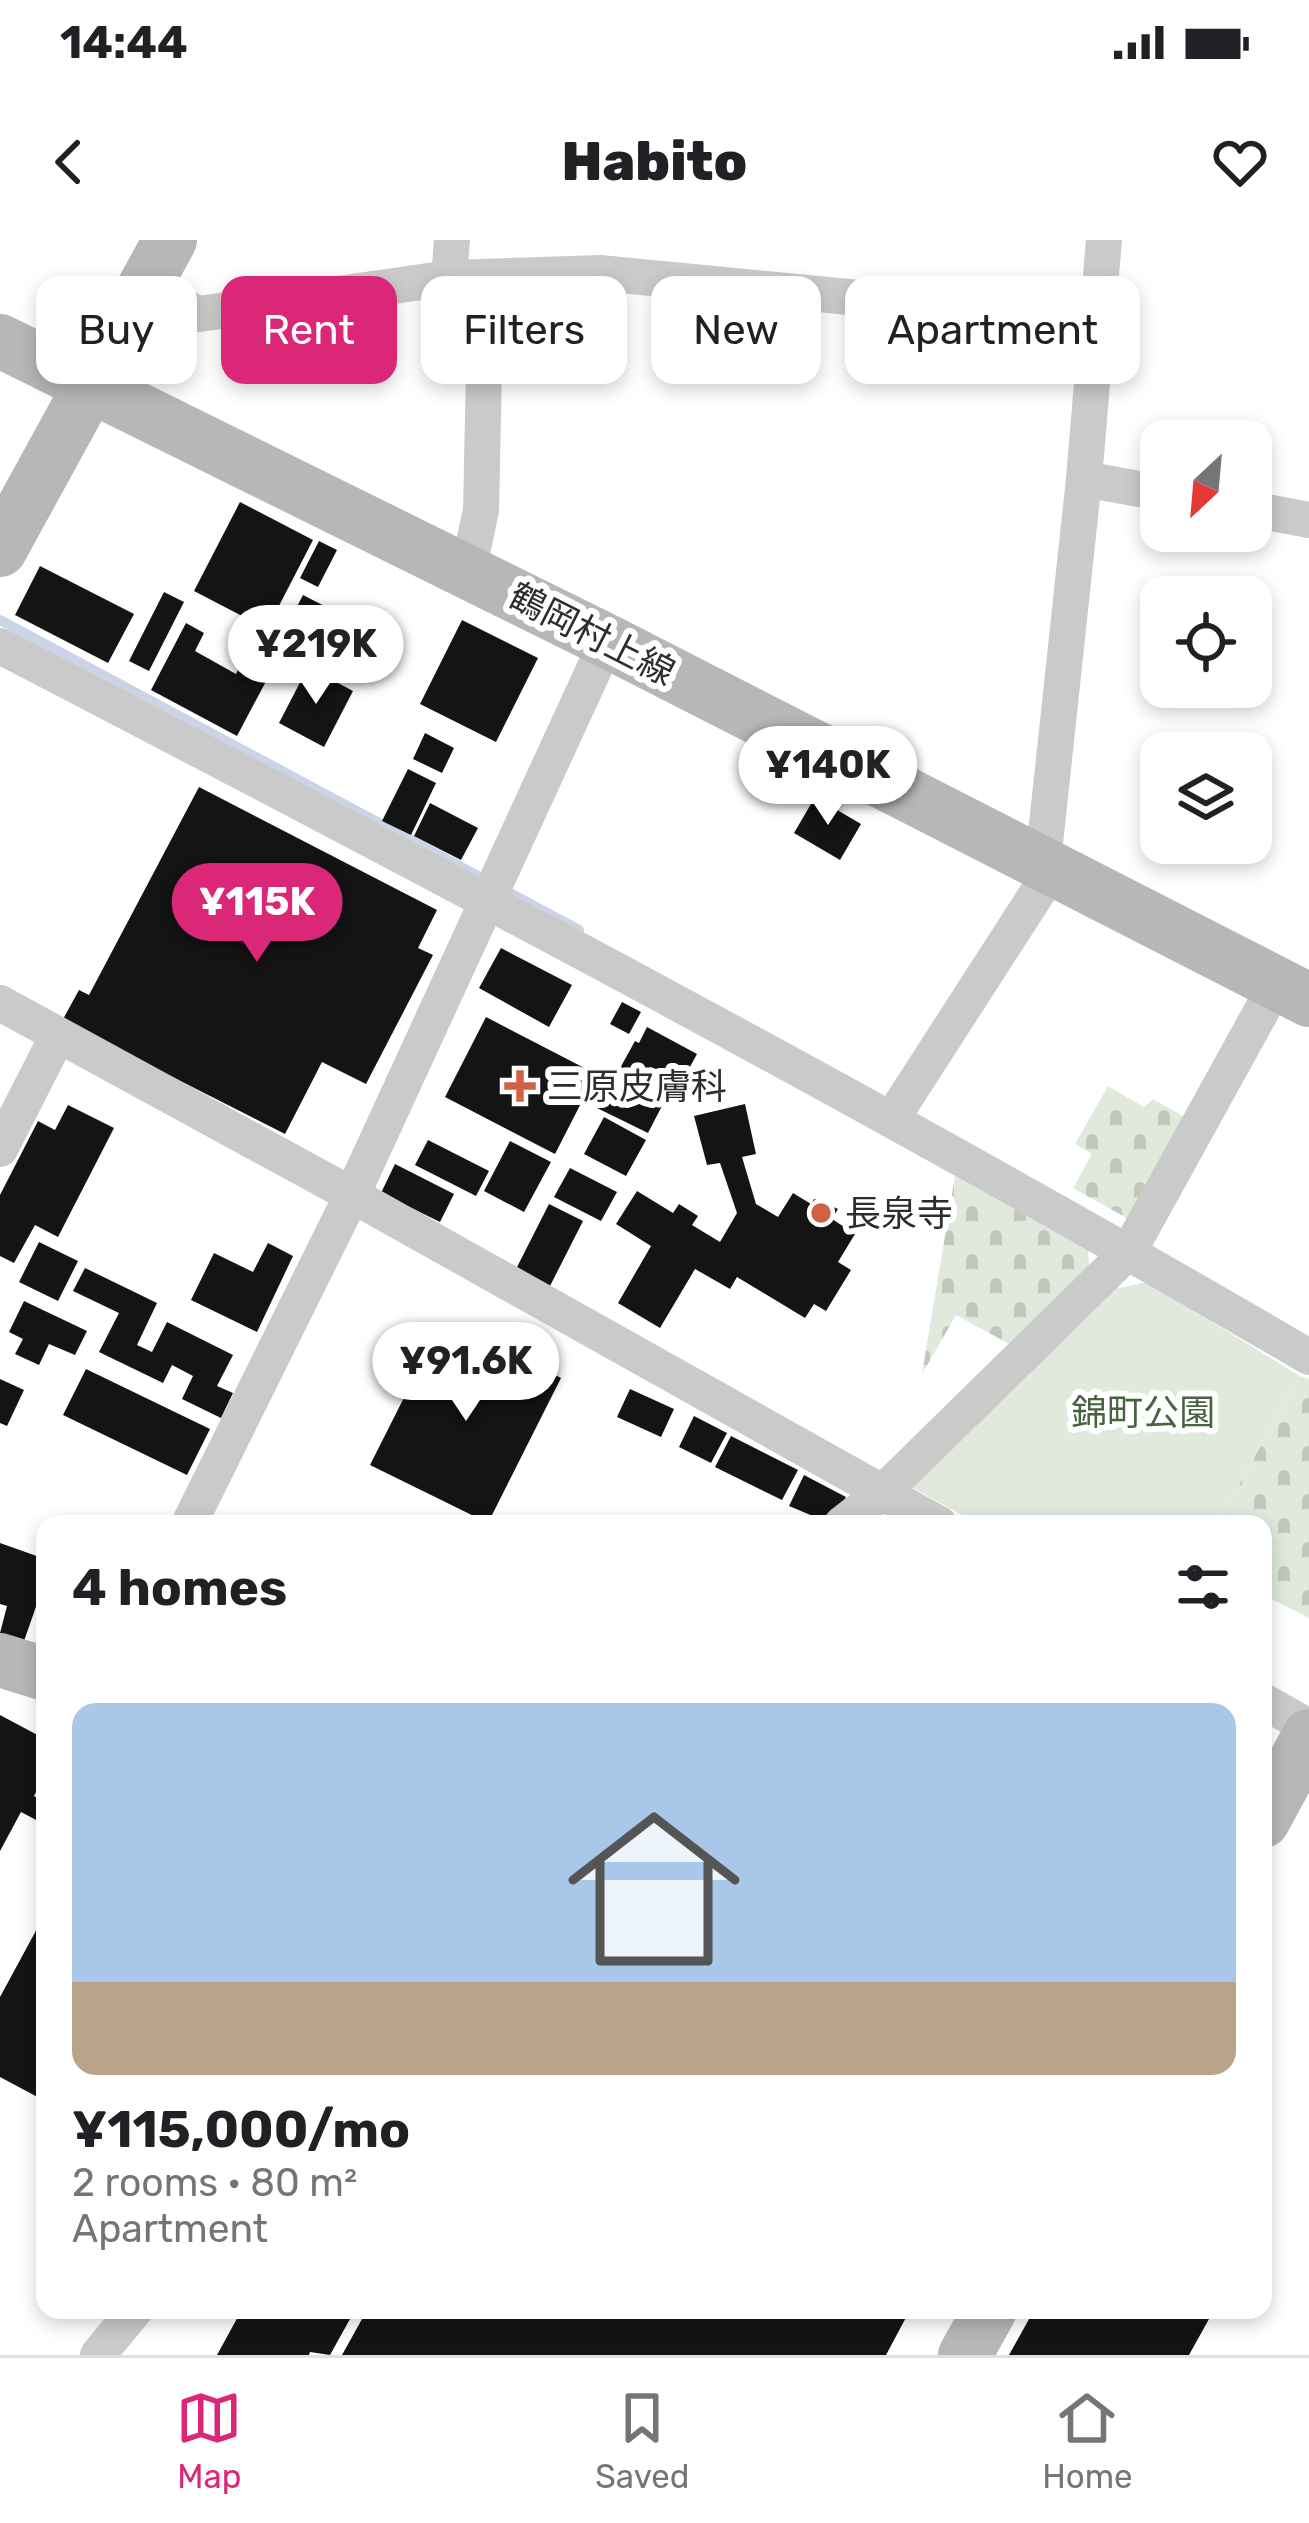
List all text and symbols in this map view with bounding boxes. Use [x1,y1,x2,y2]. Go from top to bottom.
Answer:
text: 14:44 [60,16,188,69]
icon: back [36,129,102,195]
icon: heart [1207,129,1273,195]
text: Habito [562,130,747,194]
chip: Buy [36,276,197,384]
chip: Rent [221,276,397,384]
chip: Filters [421,276,627,384]
chip: New [651,276,821,384]
chip: Apartment [845,276,1140,384]
north arrow [1140,420,1272,552]
map controls [1140,420,1272,864]
street label: 鶴岡村上線 [502,574,682,694]
button: locate [1140,576,1272,708]
pin: ¥219K [232,605,400,707]
text: ¥219K [255,621,377,667]
pin: ¥140K [744,726,912,828]
button: layers [1140,732,1272,864]
text: ¥140K [765,742,891,788]
pin: ¥115K [173,863,341,965]
text: ¥115K [199,879,315,925]
place label: 三原皮膚科 [547,1065,727,1108]
marker: 三原皮膚科 [504,1070,536,1102]
place label: 長泉寺 [845,1192,953,1235]
marker: 長泉寺 [808,1200,834,1226]
pin: ¥91.6K [368,1322,564,1424]
text: ¥91.6K [399,1338,533,1384]
park label: 錦町公園 [1071,1391,1215,1434]
icon: filters [1170,1554,1236,1620]
text: 4 homes [72,1557,287,1618]
icon: home [546,1781,762,1997]
text: ¥115,000/mo [72,2099,410,2160]
text: 2 rooms · 80 m² [72,2160,357,2206]
text: Apartment [72,2206,268,2252]
tab: Map [176,2385,242,2496]
tab: Saved [595,2385,689,2496]
tab: Home [1042,2385,1133,2496]

